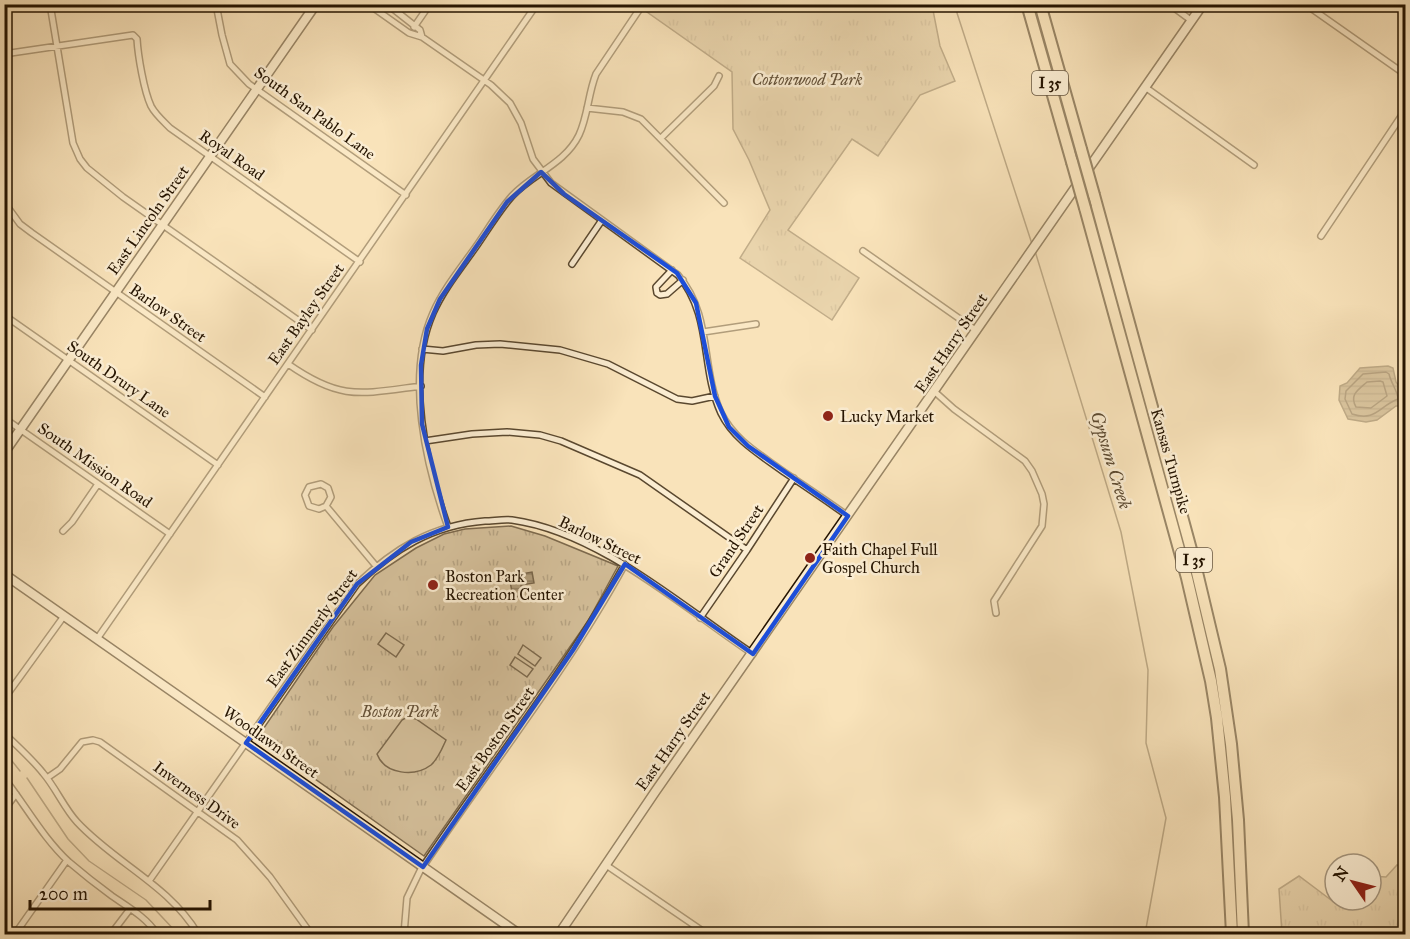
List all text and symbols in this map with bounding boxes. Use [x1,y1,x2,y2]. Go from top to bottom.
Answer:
street label: South San Pablo Lane [251,63,380,164]
park label: Cottonwood Park [752,70,862,89]
road number: I 35 [1032,71,1068,95]
street label: Royal Road [196,126,268,184]
street label: East Lincoln Street [103,161,193,278]
street label: East Bayley Street [264,259,348,368]
street label: Barlow Street [126,280,210,347]
street label: East Harry Street [911,289,992,397]
street label: South Drury Lane [64,336,175,422]
street label: Kansas Turnpike [1147,406,1195,516]
place label: Lucky Market [840,407,935,426]
water label: Gypsum Creek [1085,408,1136,512]
marker: Lucky Market [821,409,835,423]
street label: South Mission Road [34,418,156,512]
street label: Grand Street [705,500,768,581]
street label: Barlow Street [556,512,645,568]
place label: Faith Chapel Full Gospel Church [822,540,938,577]
road number: I 35 [1176,548,1212,572]
marker: Faith Chapel Full Gospel Church [803,551,817,565]
street label: East Zimmerly Street [263,565,362,691]
place label: Boston Park Recreation Center [445,567,564,604]
marker: Boston Park Recreation Center [426,578,440,592]
street label: East Boston Street [452,683,538,795]
street label: East Harry Street [632,688,714,794]
street label: Woodlawn Street [220,702,323,782]
park label: Boston Park [360,702,439,721]
street label: Inverness Drive [150,757,244,833]
north arrow [1323,852,1383,912]
text: N [1329,862,1353,885]
scale bar [30,873,210,911]
text: 200 m [39,883,88,905]

